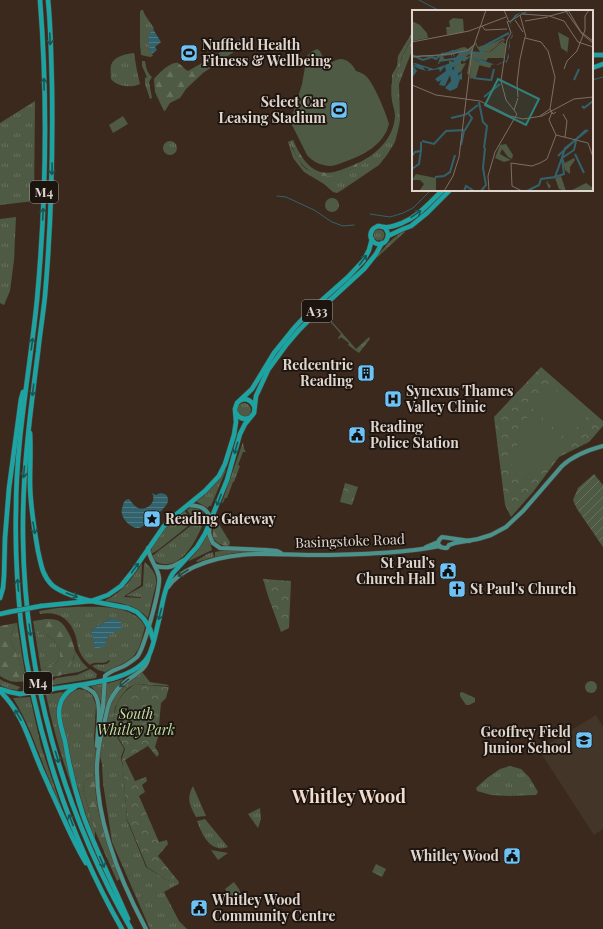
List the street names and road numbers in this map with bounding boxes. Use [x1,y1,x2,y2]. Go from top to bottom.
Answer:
road number: M4 [30,181,58,203]
road number: A33 [302,300,332,322]
street label: Basingstoke Road [295,529,405,552]
road number: M4 [24,672,52,694]

